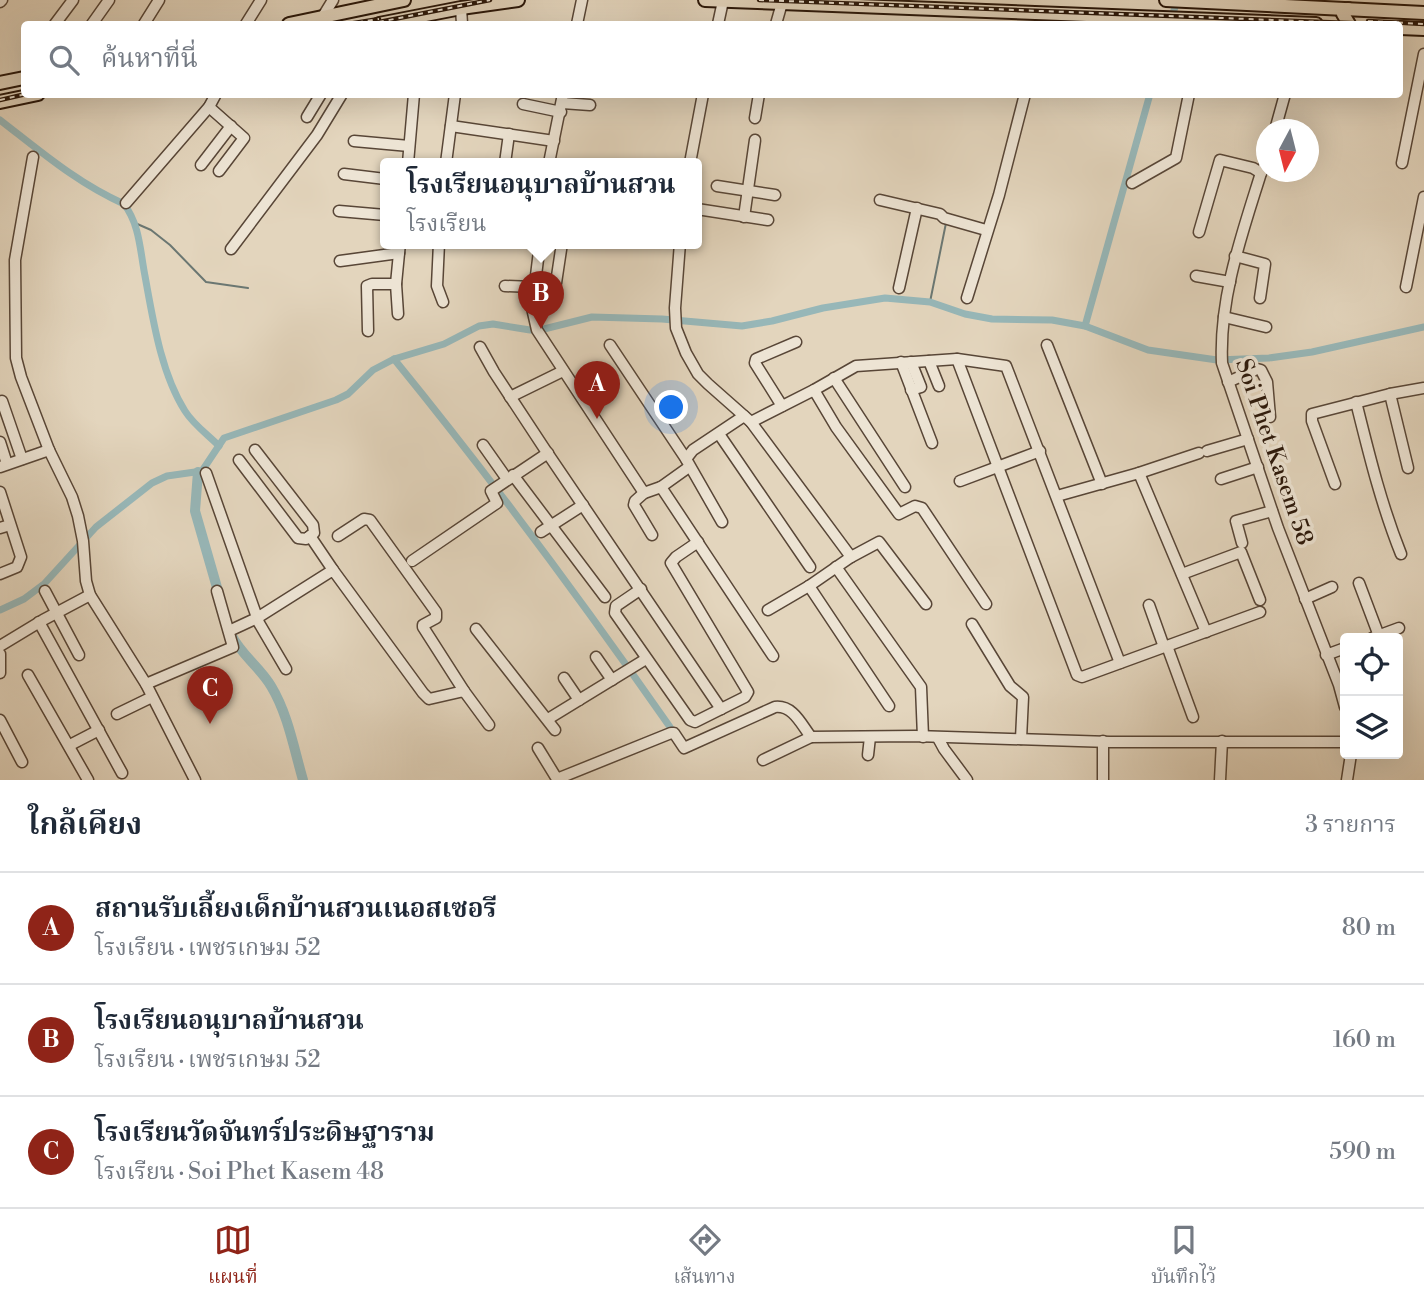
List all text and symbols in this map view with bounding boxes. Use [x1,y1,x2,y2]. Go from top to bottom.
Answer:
search box [21,21,1403,98]
icon: search [45,41,83,79]
text: ค้นหาที่นี่ [101,43,198,75]
north arrow [1256,119,1319,182]
popup [380,158,702,249]
text: โรงเรียนอนุบาลบ้านสวน [407,169,675,201]
text: โรงเรียน [407,210,486,238]
pin: B [518,271,564,329]
street label: Soi Phet Kasem 58 [1229,355,1319,549]
pin: A [574,361,620,419]
your location [654,390,688,424]
map controls [1340,633,1403,759]
button: locate [1340,633,1403,696]
pin: C [187,666,233,724]
button: layers [1340,696,1403,759]
text: ใกล้เคียง [28,806,142,844]
text: 3 รายการ [1305,811,1396,839]
text: สถานรับเลี้ยงเด็กบ้านสวนเนอสเซอรี [95,893,496,925]
text: A [43,914,59,942]
text: 80 m [1342,914,1396,942]
text: โรงเรียน · เพชรเกษม 52 [95,934,321,962]
text: โรงเรียนอนุบาลบ้านสวน [95,1005,364,1037]
text: B [42,1026,60,1054]
text: 160 m [1333,1026,1396,1054]
text: โรงเรียน · เพชรเกษม 52 [95,1046,321,1074]
text: โรงเรียนวัดจันทร์ประดิษฐาราม [95,1117,435,1149]
text: C [43,1138,59,1166]
text: 590 m [1329,1138,1396,1166]
text: โรงเรียน · Soi Phet Kasem 48 [95,1158,384,1186]
tab: แผนที่ [208,1221,258,1293]
tab: เส้นทาง [674,1221,735,1293]
tab: บันทึกไว้ [1151,1221,1216,1293]

